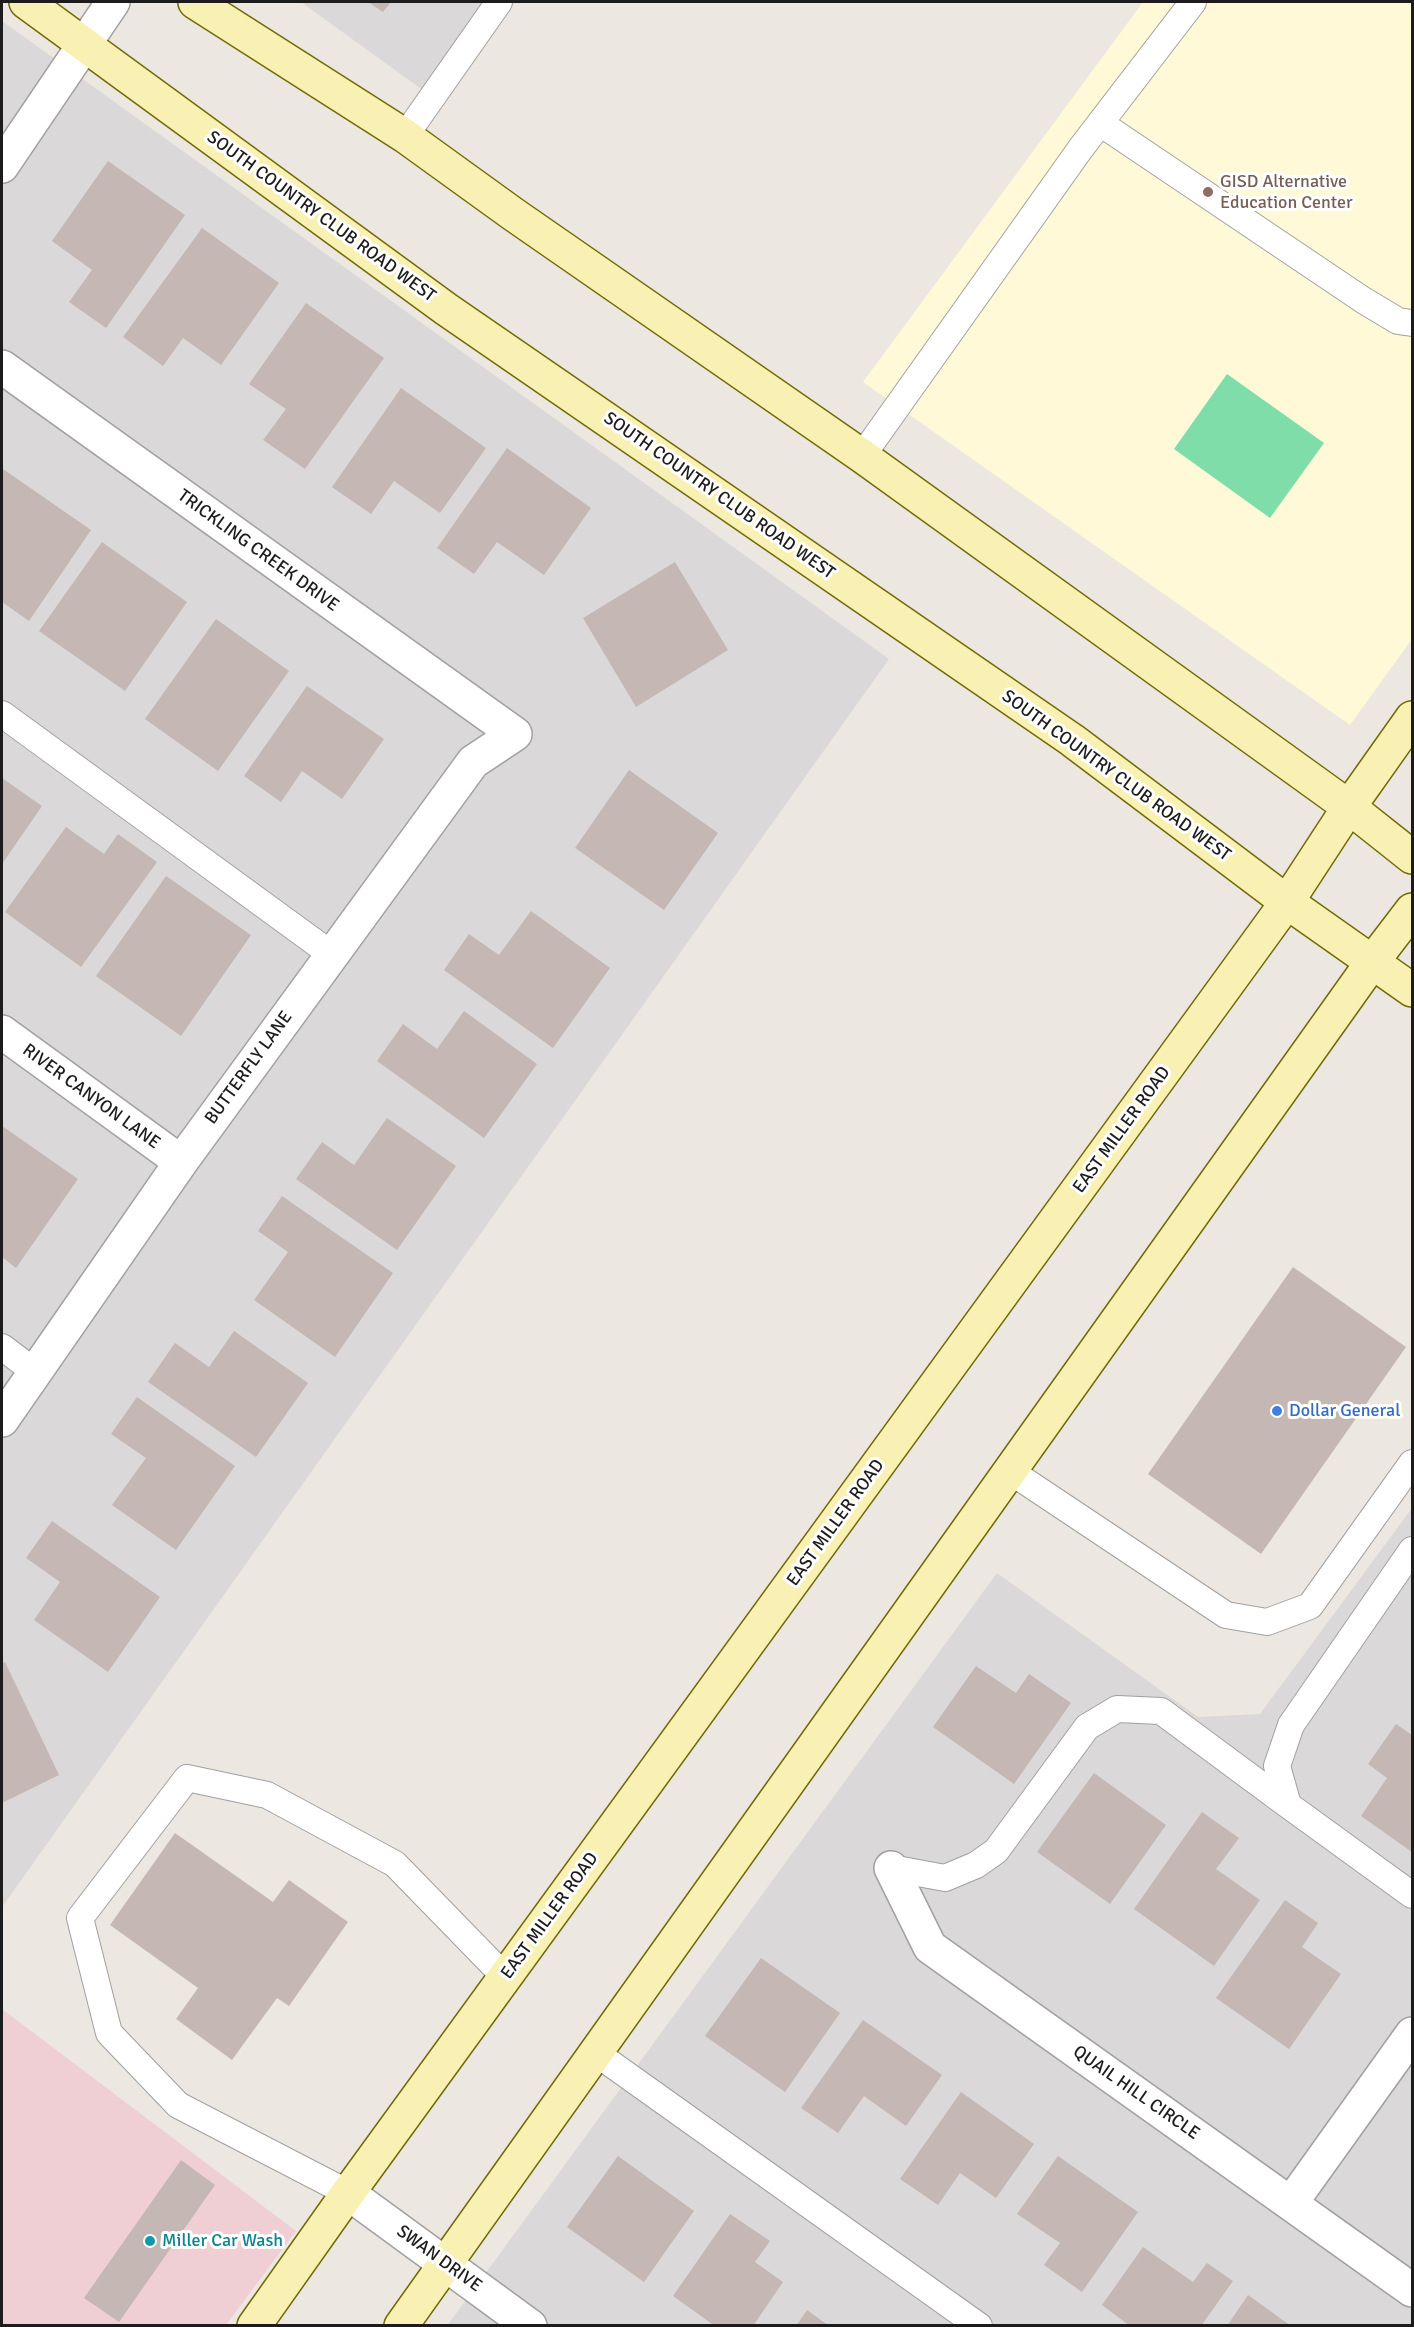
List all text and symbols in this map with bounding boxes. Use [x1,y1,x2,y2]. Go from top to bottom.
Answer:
street label: SOUTH COUNTRY CLUB ROAD WEST [203,127,439,307]
place label: GISD Alternative Education Center [1220,171,1353,213]
marker: GISD Alternative Education Center [1201,185,1215,199]
street label: SOUTH COUNTRY CLUB ROAD WEST [599,408,839,584]
street label: TRICKLING CREEK DRIVE [173,485,343,617]
street label: SOUTH COUNTRY CLUB ROAD WEST [998,686,1234,866]
street label: BUTTERFLY LANE [201,1007,297,1129]
street label: RIVER CANYON LANE [18,1040,164,1154]
street label: EAST MILLER ROAD [1069,1062,1175,1198]
place label: Dollar General [1289,1400,1400,1422]
marker: Dollar General [1270,1404,1284,1418]
street label: EAST MILLER ROAD [783,1455,889,1591]
street label: EAST MILLER ROAD [497,1848,603,1984]
street label: QUAIL HILL CIRCLE [1069,2041,1203,2145]
street label: SWAN DRIVE [392,2221,486,2297]
place label: Miller Car Wash [162,2230,283,2252]
marker: Miller Car Wash [143,2234,157,2248]

